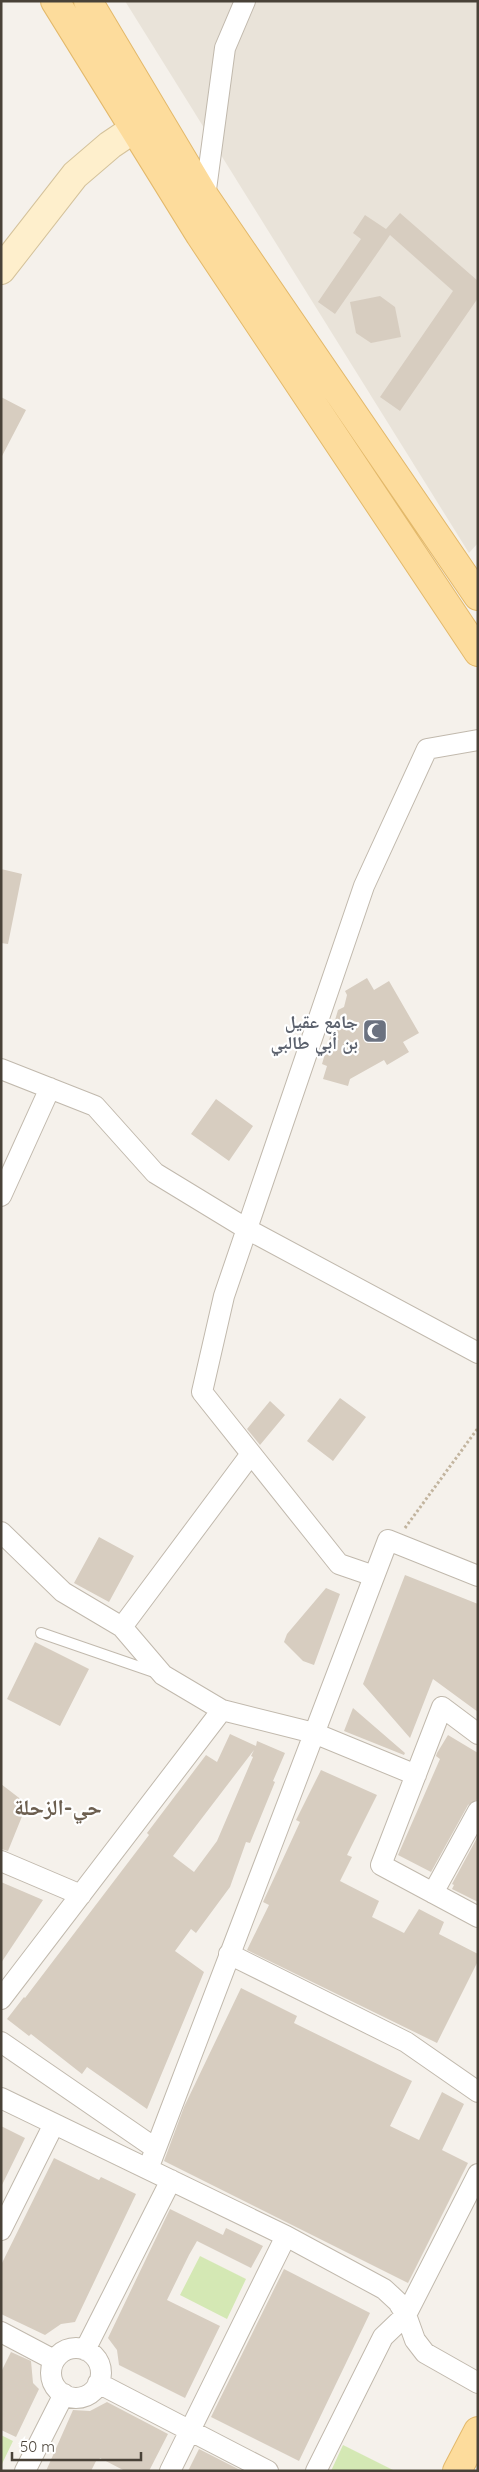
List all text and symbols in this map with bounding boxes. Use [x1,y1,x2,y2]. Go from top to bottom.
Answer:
place label: جامع عقيل بن أبي طالبي [270,1010,358,1057]
mosque icon: جامع عقيل بن أبي طالبي [362,1018,388,1044]
district label: حي-الزحلة [14,1793,102,1824]
scale bar [12,2430,141,2462]
text: 50 m [20,2437,55,2456]

